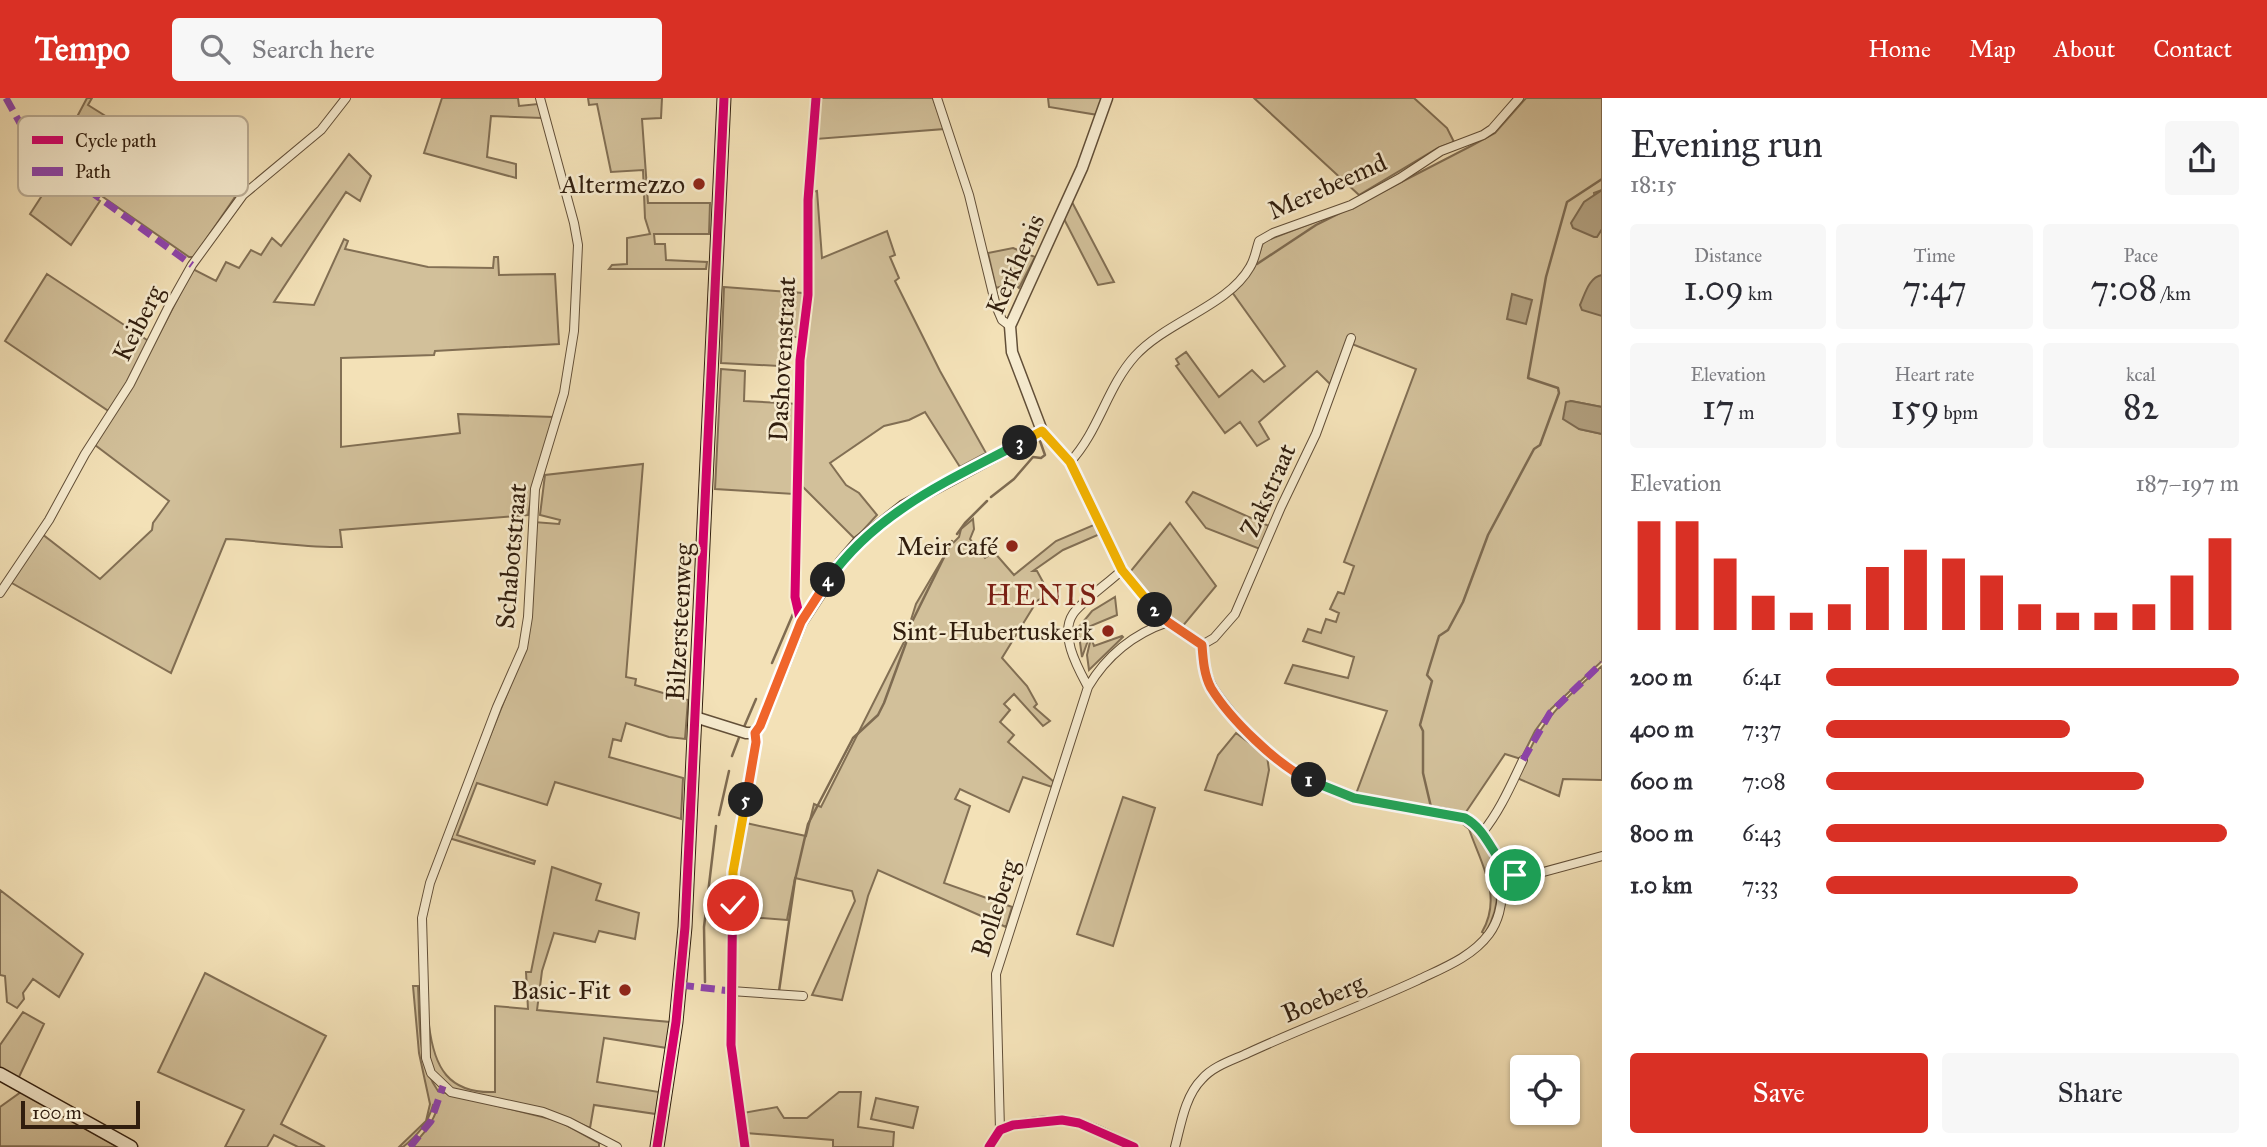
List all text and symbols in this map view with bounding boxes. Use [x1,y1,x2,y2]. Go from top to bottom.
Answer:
search box [172,18,662,81]
text: Tempo [35,29,130,69]
icon: search [196,30,234,68]
text: Search here [252,33,375,65]
text: Home [1868,34,1931,64]
text: Map [1969,34,2016,64]
text: About [2054,34,2115,64]
text: Contact [2153,34,2232,64]
legend [18,116,248,196]
text: Evening run [1630,121,1823,167]
button: share [2165,121,2239,195]
text: Cycle path [75,129,157,152]
street label: Merebeemd [1263,146,1391,226]
text: Path [75,160,111,183]
place label: Altermezzo [560,168,685,200]
text: 18:15 [1630,170,1677,198]
marker: Altermezzo [691,176,707,192]
street label: Kerkhenis [979,209,1051,319]
text: Distance [1694,244,1762,267]
text: Time [1913,244,1956,267]
text: Pace [2124,244,2158,267]
text: 1.09 [1684,267,1744,310]
text: 7:47 [1902,267,1967,310]
text: 7:08 [2091,267,2157,310]
street label: Dashovenstraat [762,276,802,442]
street label: Keiberg [105,279,171,367]
text: km [1744,282,1773,305]
text: /km [2157,282,2191,305]
text: Elevation [1690,363,1766,386]
text: Heart rate [1895,363,1974,386]
text: kcal [2126,363,2156,386]
text: 17 [1702,386,1734,429]
text: 159 [1891,386,1939,429]
text: 82 [2123,386,2159,429]
text: m [1734,401,1754,424]
text: bpm [1939,401,1978,424]
pin: 3 [1002,426,1038,460]
text: 3 [1016,431,1023,454]
street label: Zakstraat [1233,438,1303,542]
text: Elevation [1630,469,1721,497]
text: 187–197 m [2136,469,2239,497]
street label: Schabotstraat [489,482,533,630]
place label: Meir café [897,530,998,562]
marker: Meir café [1004,538,1020,554]
street label: Bilzersteenweg [659,542,699,702]
pin: 4 [810,562,846,598]
text: 4 [822,568,833,591]
district label: HENIS [985,577,1099,613]
pin: 2 [1138,592,1172,628]
text: 2 [1150,598,1159,621]
place label: Sint-Hubertuskerk [892,615,1095,647]
marker: Sint-Hubertuskerk [1100,623,1116,639]
text: 200 m [1630,663,1692,691]
text: 6:41 [1742,663,1782,691]
text: 400 m [1630,715,1694,743]
text: 7:37 [1742,715,1782,743]
pin: 1 [1292,762,1326,798]
text: 600 m [1630,767,1693,795]
text: 7:08 [1742,767,1786,795]
text: 1 [1305,768,1312,791]
pin: 5 [728,782,764,818]
text: 5 [741,788,750,811]
text: 800 m [1630,819,1693,847]
text: 6:43 [1742,819,1782,847]
pin [1485,845,1545,905]
street label: Bolleberg [964,854,1026,961]
icon: arrive [1496,856,1534,894]
text: 1.0 km [1630,871,1692,899]
text: 7:33 [1742,871,1778,899]
pin [703,875,763,935]
icon: check [714,886,752,924]
street label: Boeberg [1277,966,1370,1030]
place label: Basic-Fit [511,974,611,1006]
marker: Basic-Fit [617,982,633,998]
button: Save [1630,1053,1928,1133]
button: Share [1942,1053,2239,1133]
map controls [1510,1055,1580,1125]
button: locate [1510,1055,1580,1125]
scale bar [21,1098,140,1130]
text: 100 m [32,1101,82,1124]

